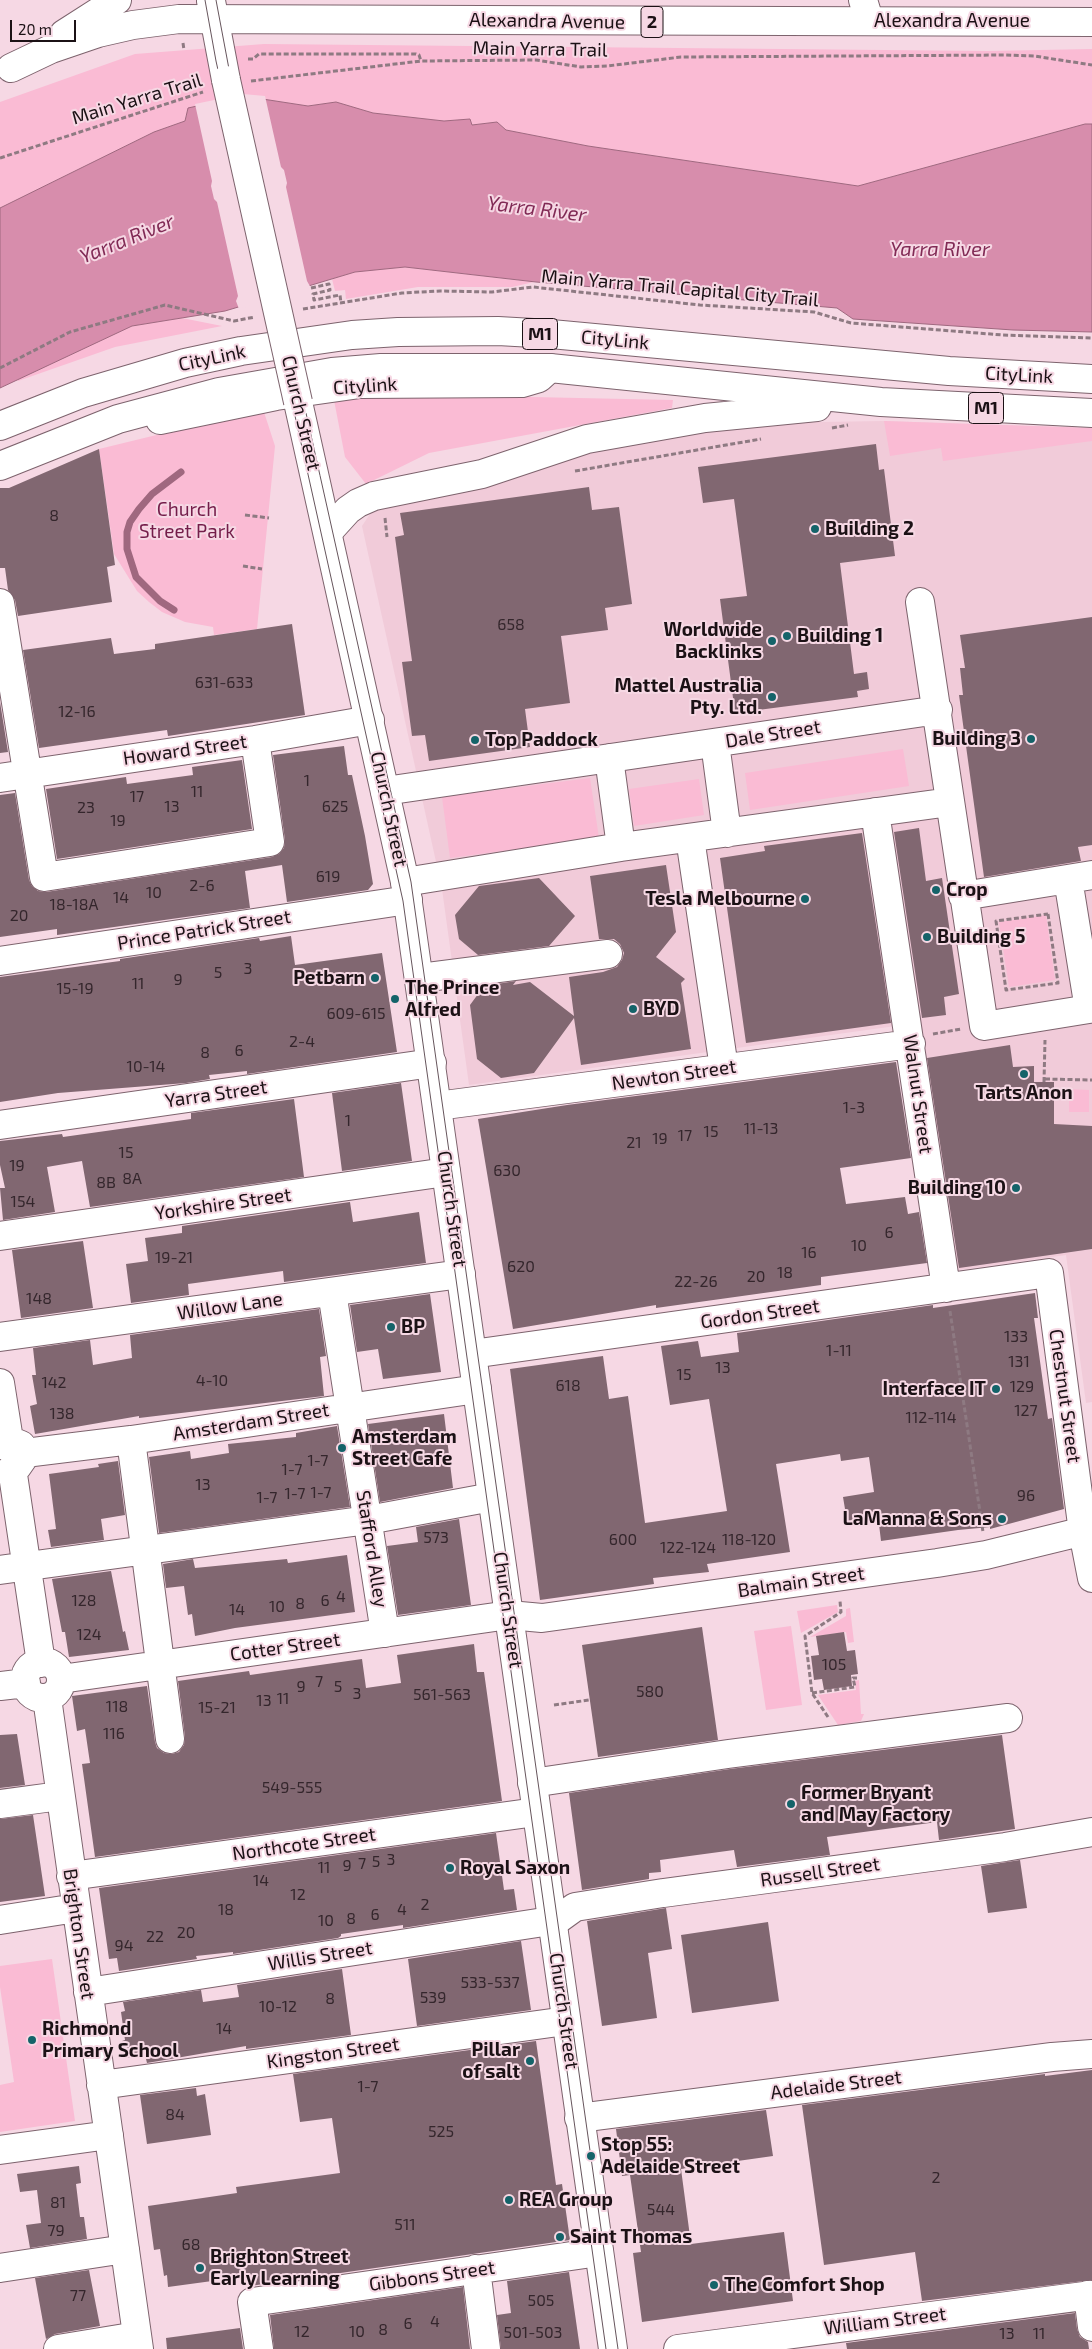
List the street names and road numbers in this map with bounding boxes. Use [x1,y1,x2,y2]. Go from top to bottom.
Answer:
road number: 2 [641,7,663,38]
street label: Alexandra Avenue [469,8,625,34]
street label: Alexandra Avenue [874,10,1030,32]
street label: Main Yarra Trail [472,36,608,62]
street label: Main Yarra Trail [69,68,205,130]
street label: Main Yarra Trail Capital City Trail [540,265,820,311]
road number: M1 [522,318,558,349]
street label: CityLink [580,326,650,354]
street label: CityLink [176,340,248,376]
street label: Church Street [277,353,325,473]
street label: CityLink [984,362,1054,388]
street label: Citylink [332,372,398,400]
road number: M1 [968,392,1004,423]
street label: Dale Street [724,715,822,753]
street label: Howard Street [122,730,248,770]
street label: Church Street [366,749,412,869]
street label: Prince Patrick Street [116,905,292,955]
street label: Walnut Street [898,1033,938,1155]
street label: Newton Street [610,1055,738,1095]
street label: Yarra Street [163,1076,269,1112]
street label: Church Street [433,1149,471,1269]
street label: Yorkshire Street [153,1183,293,1225]
street label: Willow Lane [176,1287,284,1325]
street label: Gordon Street [699,1294,821,1334]
street label: Chestnut Street [1044,1328,1086,1464]
street label: Amsterdam Street [171,1398,331,1446]
street label: Stafford Alley [351,1489,393,1609]
street label: Church Street [489,1550,527,1670]
street label: Balmain Street [736,1562,866,1602]
street label: Cotter Street [228,1628,342,1666]
street label: Northcote Street [231,1823,377,1865]
street label: Russell Street [759,1852,881,1892]
street label: Brighton Street [59,1867,99,2001]
street label: Willis Street [266,1936,374,1976]
street label: Church Street [545,1951,583,2071]
street label: Kingston Street [265,2032,401,2074]
street label: Adelaide Street [769,2066,903,2104]
street label: Gibbons Street [368,2256,496,2296]
street label: William Street [823,2302,947,2340]

